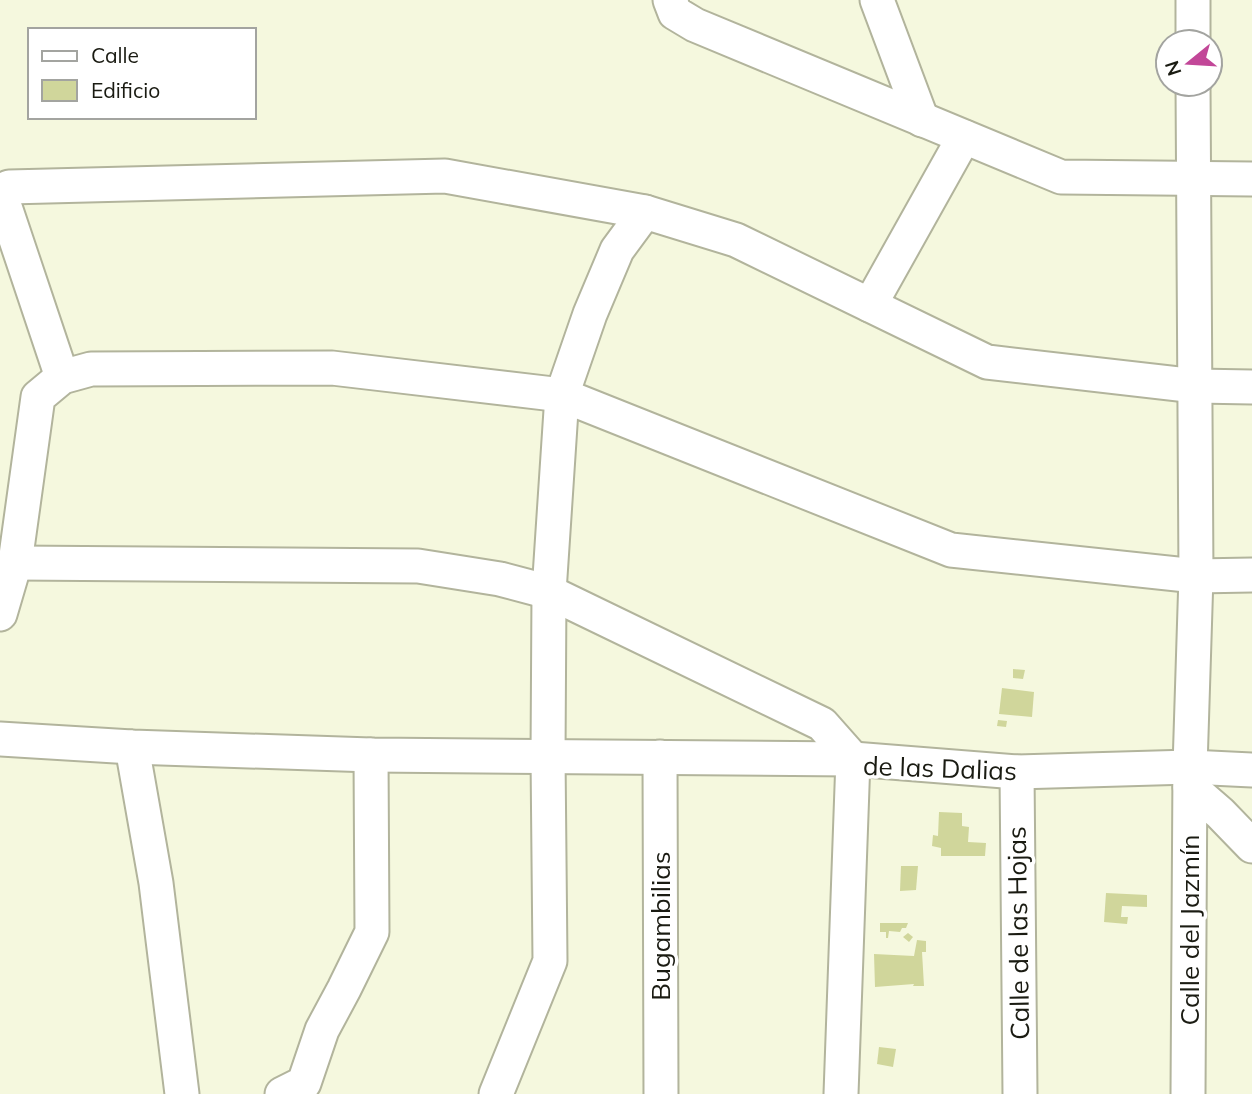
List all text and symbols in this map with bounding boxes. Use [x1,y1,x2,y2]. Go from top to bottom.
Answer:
legend [28,28,256,119]
north arrow [1154,28,1224,98]
text: Calle [91,42,139,68]
text: N [1159,58,1186,79]
text: Edificio [91,77,160,103]
street label: de las Dalias [863,749,1017,787]
street label: Calle de las Hojas [1000,826,1036,1040]
street label: Calle del Jazmín [1173,835,1206,1025]
street label: Bugambilias [644,851,677,1001]

